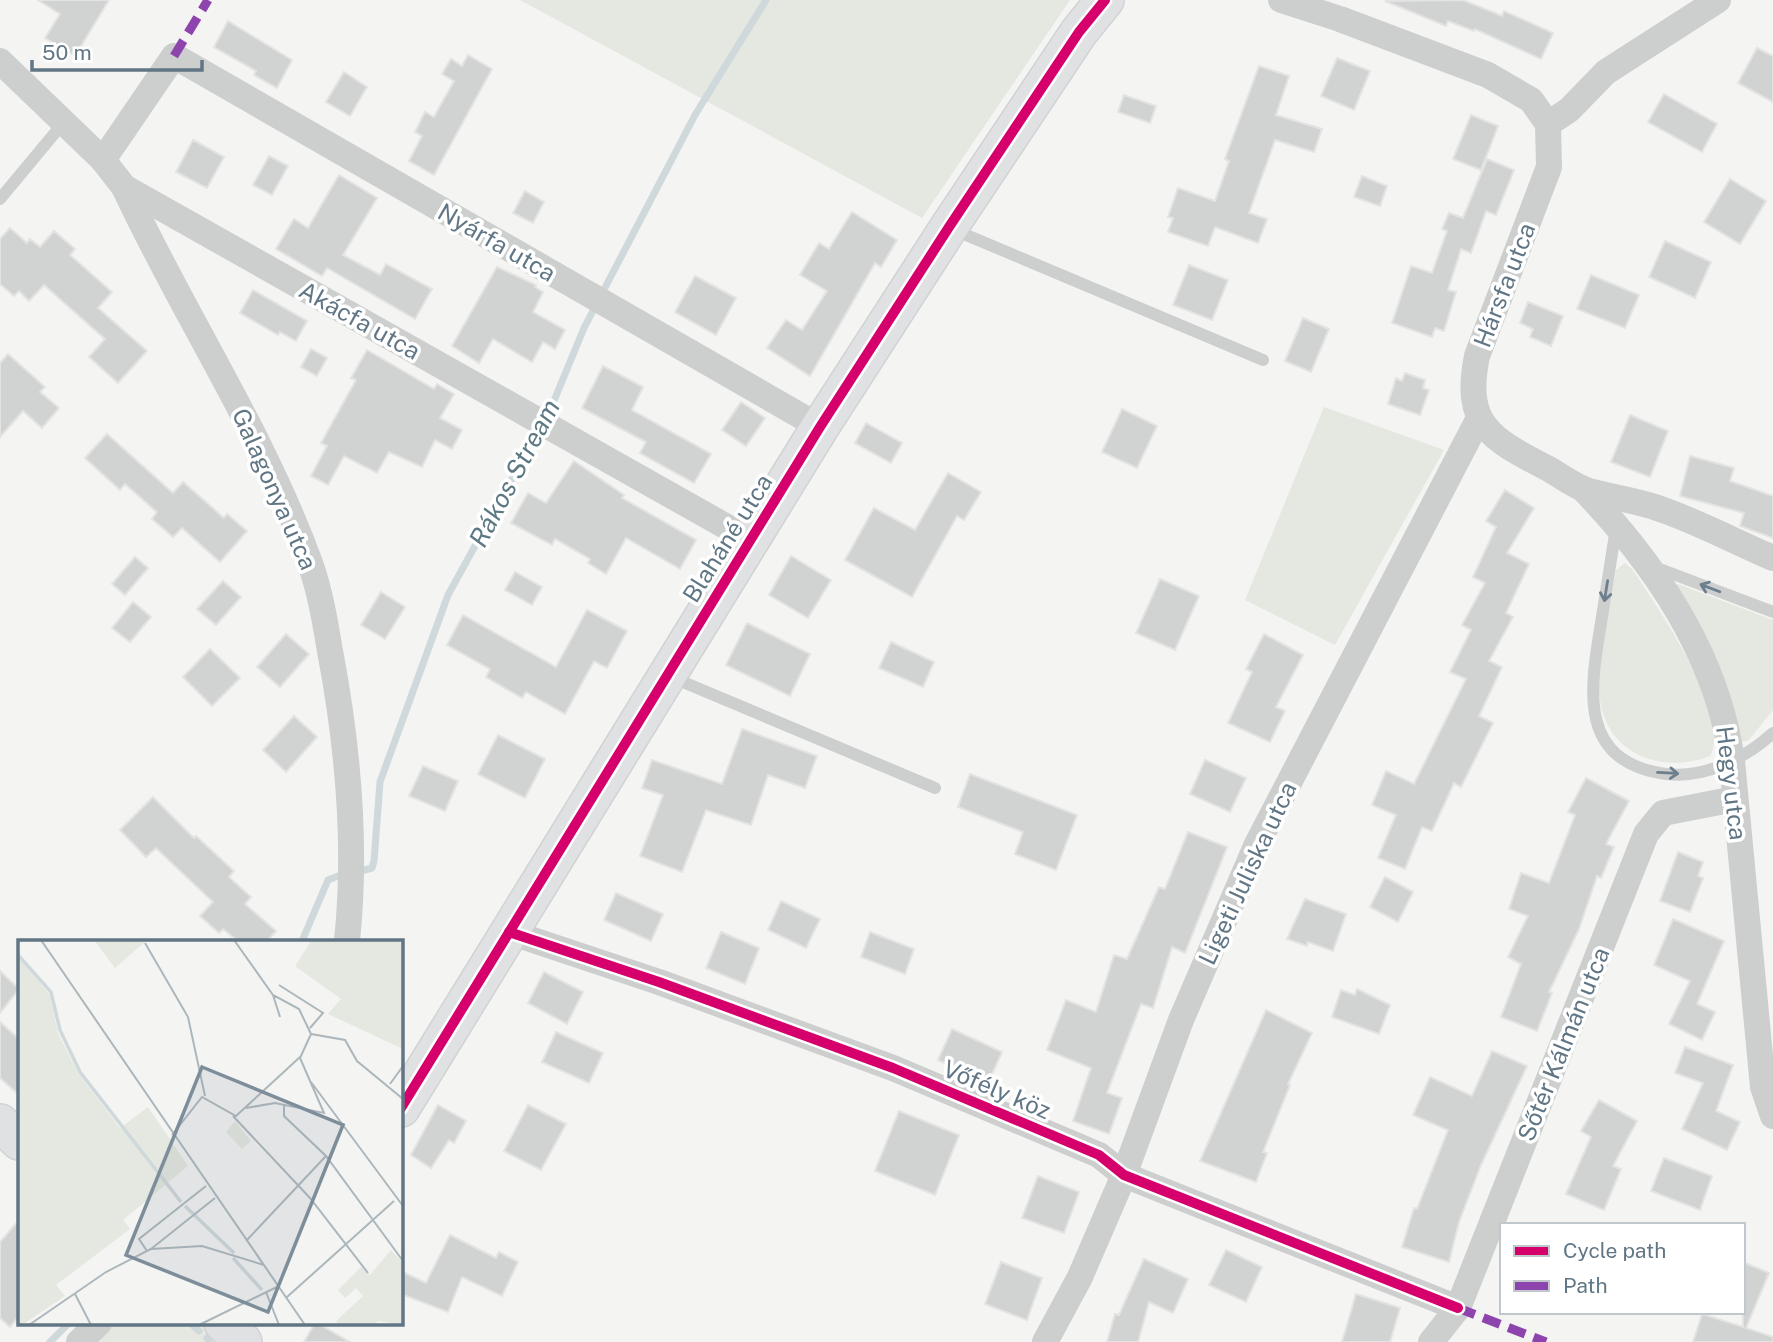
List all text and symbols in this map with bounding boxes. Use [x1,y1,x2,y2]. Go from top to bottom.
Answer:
scale bar [32,28,201,72]
text: 50 m [42,40,92,65]
street label: Nyárfa utca [433,197,561,287]
street label: Hársfa utca [1467,219,1541,351]
street label: Akácfa utca [295,275,425,365]
water label: Rákos Stream [462,394,566,552]
street label: Galagonya utca [227,404,323,574]
street label: Blaháné utca [676,469,778,607]
one-way arrow [1599,579,1612,602]
one-way arrow [1699,580,1721,593]
street label: Hegy utca [1711,725,1753,841]
one-way arrow [1657,767,1680,780]
street label: Ligeti Juliska utca [1192,777,1302,969]
inset map [18,940,402,1324]
street label: Sőtér Kálmán utca [1511,943,1615,1145]
street label: Vőfély köz [939,1054,1055,1124]
legend [1500,1223,1745,1314]
text: Cycle path [1563,1238,1666,1263]
text: Path [1563,1273,1608,1298]

